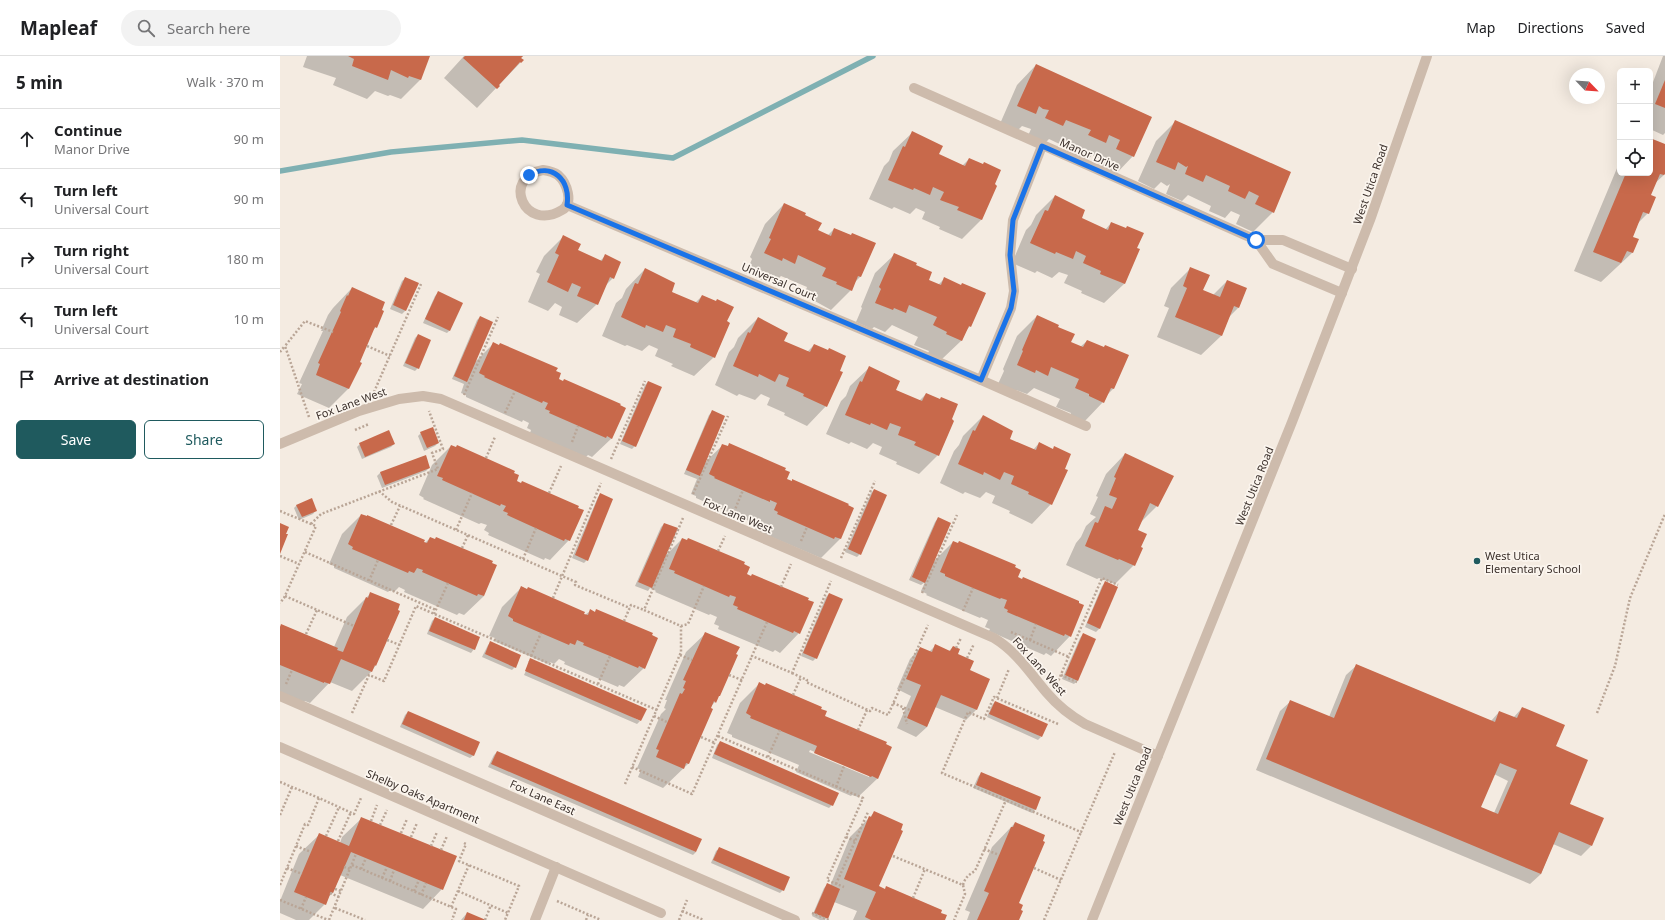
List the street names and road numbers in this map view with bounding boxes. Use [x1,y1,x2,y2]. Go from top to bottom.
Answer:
street label: Manor Drive [1058,134,1122,174]
street label: West Utica Road [1349,142,1391,226]
street label: Universal Court [739,258,819,304]
street label: Fox Lane West [314,383,388,423]
street label: West Utica Road [1231,444,1277,528]
street label: Fox Lane West [701,494,775,536]
street label: Fox Lane West [1010,633,1070,699]
street label: West Utica Road [1109,744,1155,828]
street label: Shelby Oaks Apartment [364,765,482,827]
street label: Fox Lane East [508,776,578,818]

